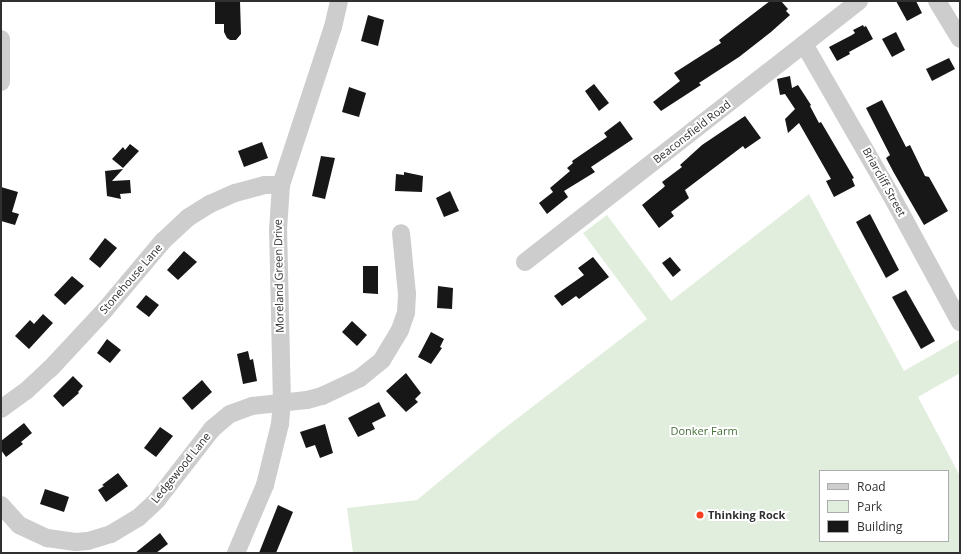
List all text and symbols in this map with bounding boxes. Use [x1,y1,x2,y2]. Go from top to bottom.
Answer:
street label: Beaconsfield Road [651,98,733,166]
street label: Briarcliff Street [860,145,908,219]
street label: Moreland Green Drive [271,219,287,333]
street label: Stonehouse Lane [97,241,165,317]
park label: Donker Farm [670,424,738,438]
street label: Ledgewood Lane [149,430,213,506]
legend [819,470,949,542]
text: Road [857,478,886,495]
text: Park [857,498,882,515]
place label: Thinking Rock [708,508,785,522]
marker: Thinking Rock [695,510,705,520]
text: Building [857,518,902,535]

